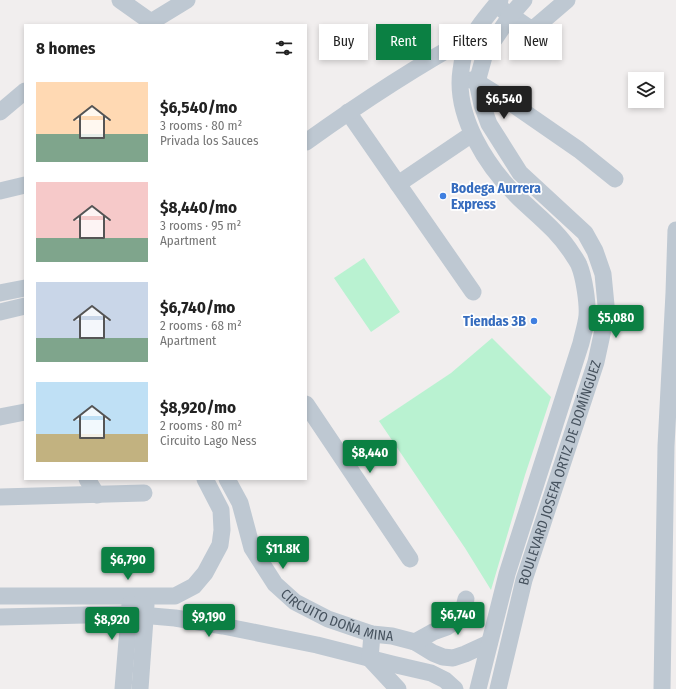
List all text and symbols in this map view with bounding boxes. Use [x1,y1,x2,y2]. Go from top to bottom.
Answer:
chip: Buy [319,24,368,60]
chip: Rent [376,24,431,60]
chip: Filters [439,24,501,60]
chip: New [509,24,562,60]
icon: filters [273,37,295,59]
text: 8 homes [36,38,96,59]
map controls [628,72,664,108]
button: layers [628,72,664,108]
pin: $6,540 [471,86,537,120]
text: $6,540 [486,91,522,106]
text: $6,540/mo [160,97,237,118]
icon: home [68,98,116,146]
text: 3 rooms · 80 m² [160,118,242,133]
text: Privada los Sauces [160,133,258,148]
place label: Bodega Aurrera Express [451,180,541,213]
marker: Bodega Aurrera Express [438,191,448,201]
text: $8,440/mo [160,197,237,218]
icon: home [68,198,116,246]
text: 3 rooms · 95 m² [160,218,241,233]
text: Apartment [160,233,216,248]
text: $6,740/mo [160,297,235,318]
icon: home [68,298,116,346]
pin: $5,080 [583,305,649,339]
text: $5,080 [598,310,634,325]
place label: Tiendas 3B [463,313,526,330]
marker: Tiendas 3B [529,316,539,326]
text: 2 rooms · 68 m² [160,318,242,333]
text: Apartment [160,333,216,348]
street label: BOULEVARD JOSEFA ORTIZ DE DOMÍNGUEZ [515,358,605,587]
text: $8,920/mo [160,397,236,418]
icon: home [68,398,116,446]
text: 2 rooms · 80 m² [160,418,242,433]
text: Circuito Lago Ness [160,433,257,448]
pin: $8,440 [337,440,403,474]
text: $8,440 [352,445,388,460]
pin: $11.8K [250,536,316,570]
text: $11.8K [266,541,300,556]
pin: $6,790 [95,547,161,581]
text: $6,790 [110,552,146,567]
street label: CIRCUITO DOÑA MINA [277,585,395,645]
pin: $6,740 [425,602,491,636]
pin: $9,190 [176,604,242,638]
pin: $8,920 [79,607,145,641]
text: $6,740 [440,607,476,622]
text: $9,190 [192,609,226,624]
text: $8,920 [94,612,130,627]

